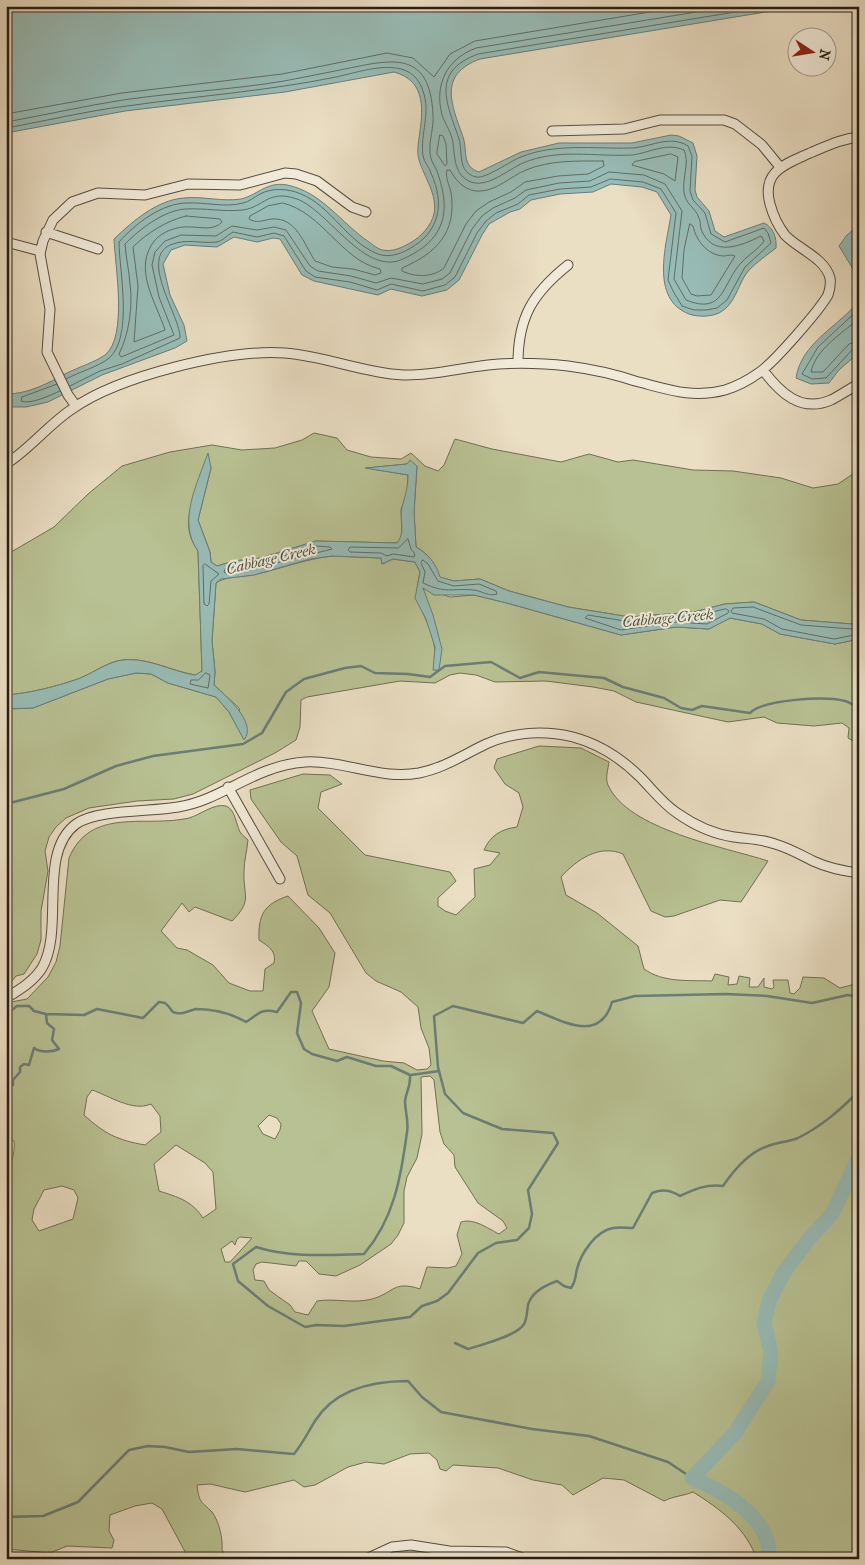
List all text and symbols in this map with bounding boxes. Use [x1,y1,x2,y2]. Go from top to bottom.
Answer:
north arrow [788,28,838,78]
text: N [815,48,834,62]
water label: Cabbage Creek [224,540,318,578]
water label: Cabbage Creek [622,605,715,631]

